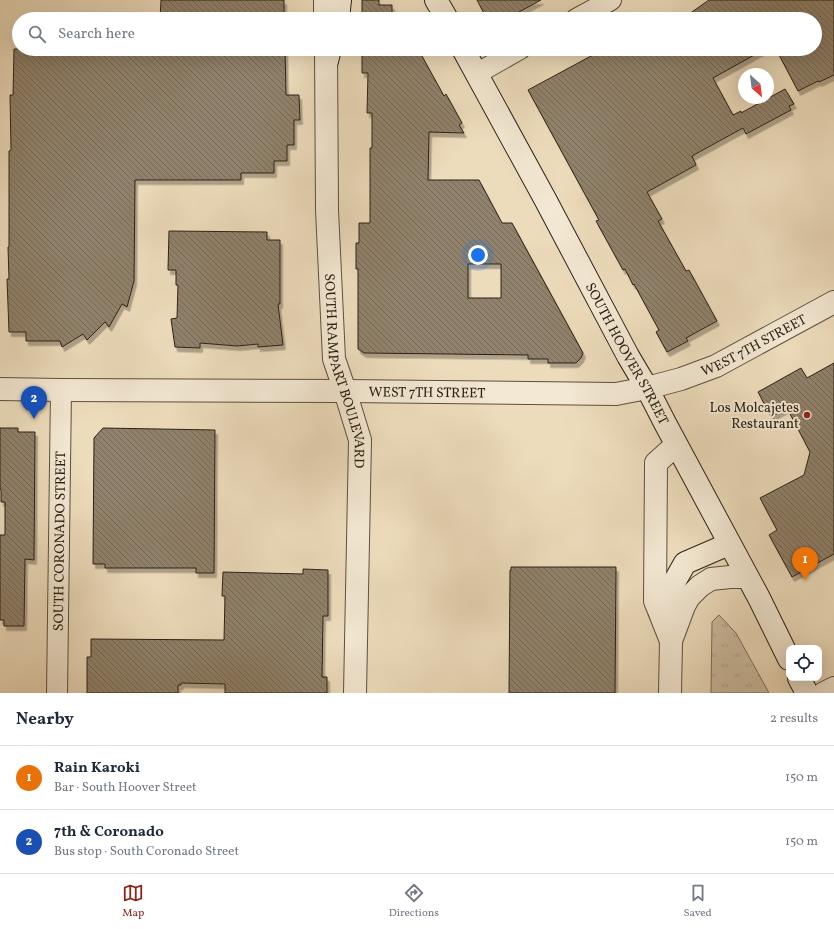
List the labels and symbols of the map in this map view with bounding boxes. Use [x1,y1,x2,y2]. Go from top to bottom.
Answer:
north arrow [738,68,774,104]
your location [468,245,488,265]
street label: SOUTH RAMPART BOULEVARD [319,273,368,469]
street label: SOUTH HOOVER STREET [580,280,672,428]
street label: WEST 7TH STREET [699,311,810,382]
street label: WEST 7TH STREET [368,383,486,404]
pin: 2 [21,386,47,419]
place label: Los Molcajetes Restaurant [709,399,799,434]
marker: Los Molcajetes Restaurant [802,410,812,420]
street label: SOUTH CORONADO STREET [50,451,71,631]
pin: 1 [792,547,818,580]

